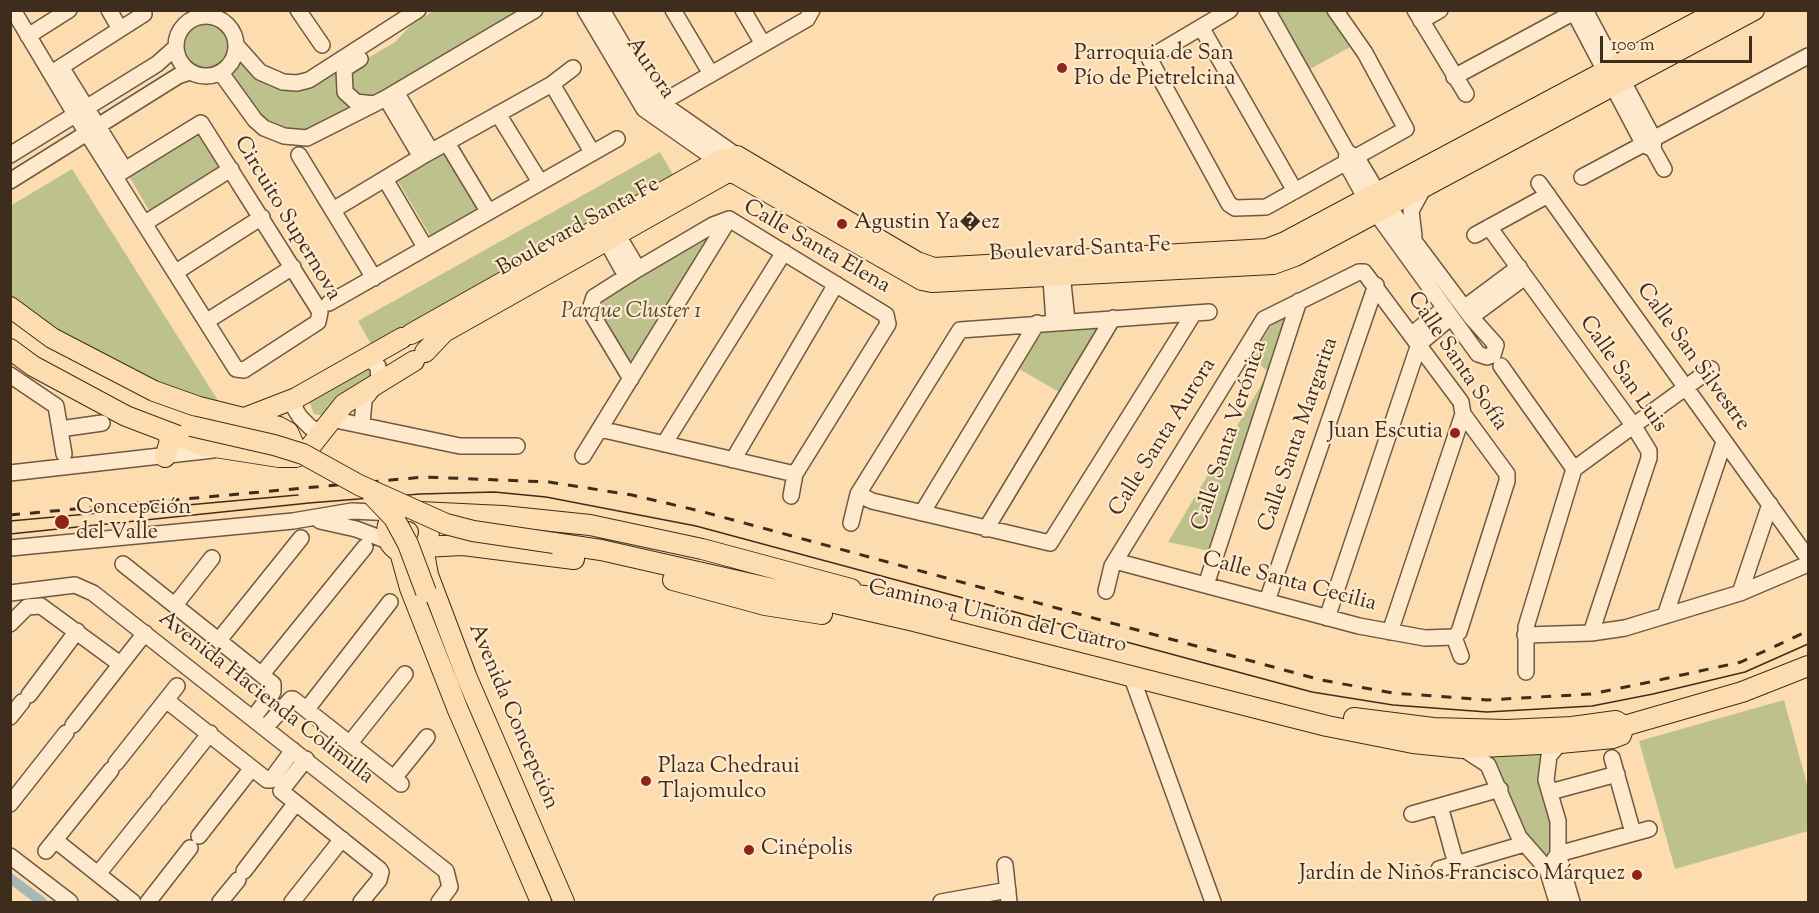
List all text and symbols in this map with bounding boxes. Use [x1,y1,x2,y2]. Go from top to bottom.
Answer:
scale bar [1603,24,1754,62]
street label: Aurora [619,33,679,105]
text: 100 m [1611,33,1655,59]
place label: Parroquia de San Pío de Pietrelcina [1074,42,1236,94]
marker: Parroquia de San Pío de Pietrelcina [1055,61,1069,75]
street label: Circuito Supernova [226,132,346,306]
street label: Boulevard Santa Fe [493,172,665,284]
street label: Calle Santa Elena [738,195,894,301]
place label: Agustin Ya�ez [854,211,1000,237]
marker: Agustin Ya�ez [835,217,849,231]
street label: Boulevard Santa Fe [989,233,1171,269]
street label: Calle San Silvestre [1629,279,1755,437]
street label: Calle Santa Sofía [1400,287,1512,437]
park label: Parque Cluster 1 [561,300,701,326]
street label: Calle San Luis [1572,312,1672,438]
street label: Calle Santa Margarita [1254,334,1346,536]
street label: Calle Santa Verónica [1188,338,1274,534]
street label: Calle Santa Aurora [1105,354,1223,522]
place label: Juan Escutia [1328,420,1443,446]
marker: Juan Escutia [1448,426,1462,440]
place label: Concepción del Valle [76,496,191,548]
marker: Concepción del Valle [53,513,71,531]
street label: Calle Santa Cecilia [1199,547,1379,619]
street label: Camino a Unión del Cuatro [865,575,1129,661]
street label: Avenida Hacienda Colimilla [152,607,378,791]
street label: Avenida Concepción [461,620,563,814]
place label: Plaza Chedraui Tlajomulco [658,755,800,806]
marker: Plaza Chedraui Tlajomulco [639,774,653,788]
place label: Cinépolis [761,837,853,863]
marker: Cinépolis [742,843,756,857]
place label: Jardín de Niños Francisco Márquez [1299,862,1625,888]
marker: Jardín de Niños Francisco Márquez [1630,868,1644,882]

